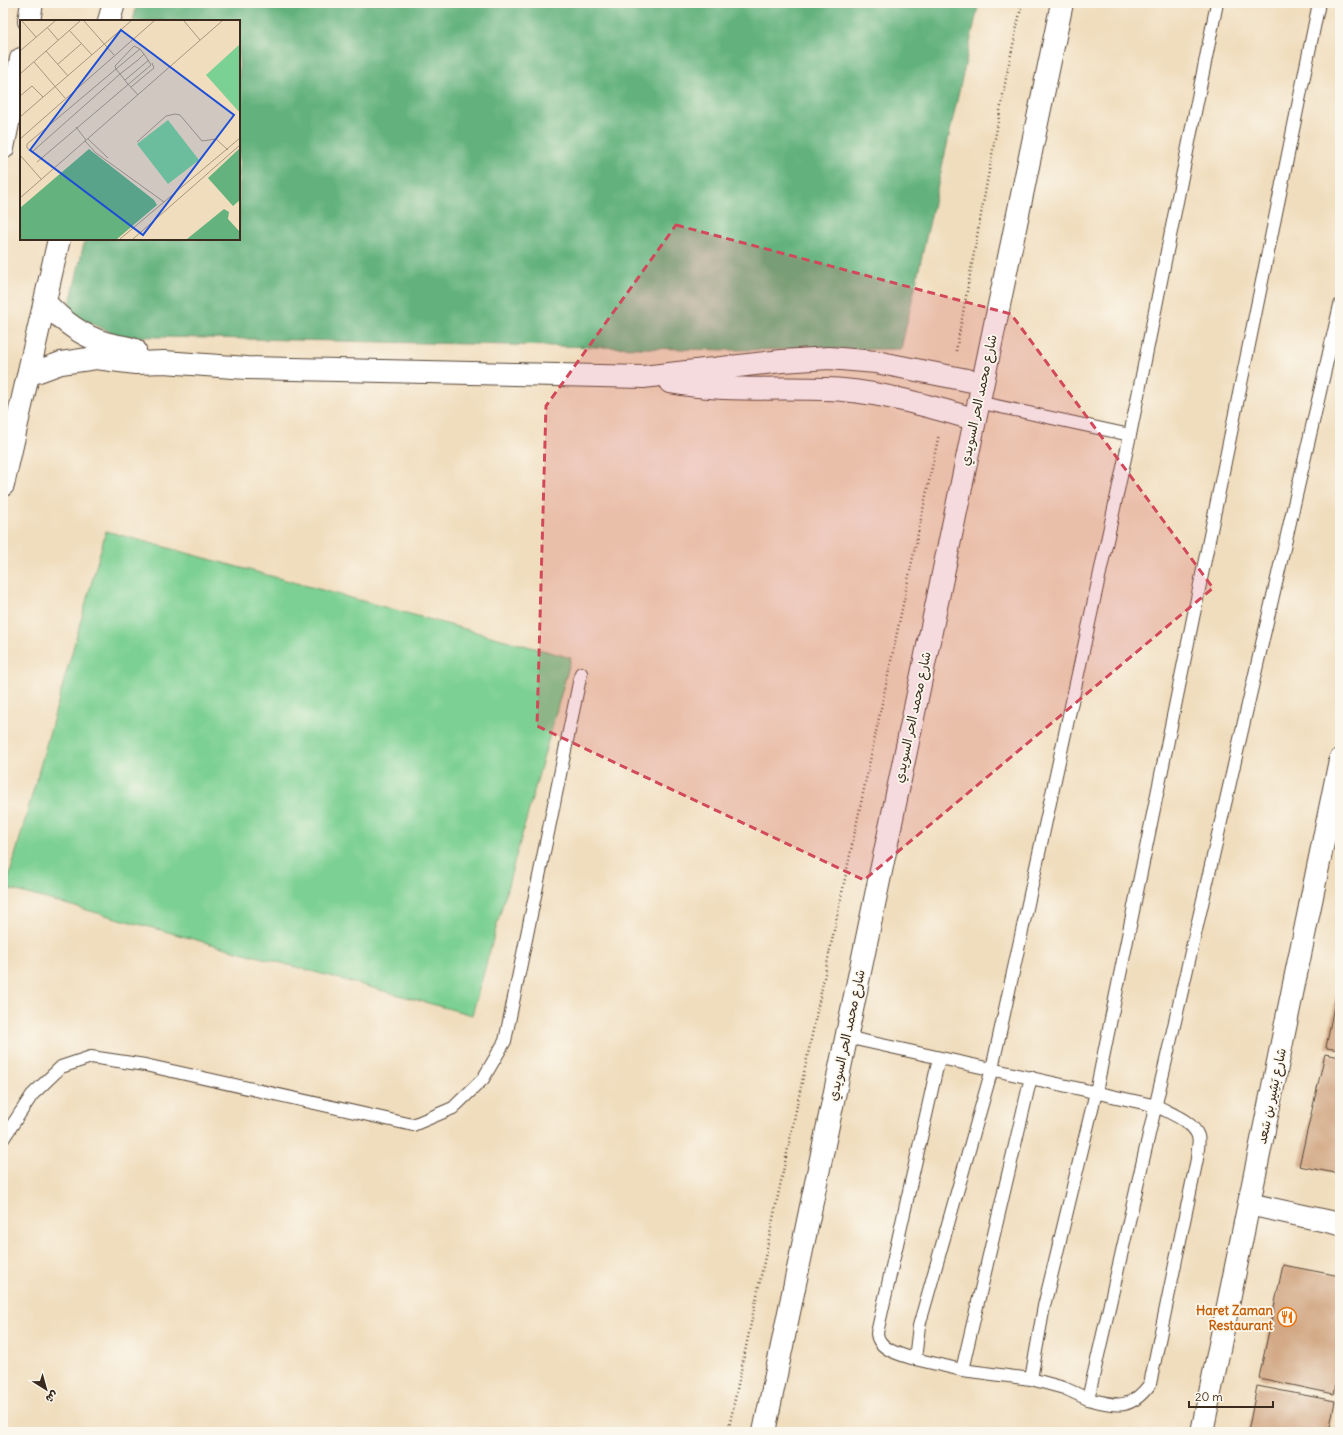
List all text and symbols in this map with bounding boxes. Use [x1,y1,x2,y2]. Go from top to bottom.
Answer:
inset map [20,20,240,240]
street label: شارع محمد الحر السويدي [956,333,1002,467]
street label: شارع محمد الحر السويدي [890,650,936,784]
street label: شارع محمد الحر السويدي [824,968,870,1102]
street label: شارع بَشِير بن سَعد [1253,1047,1291,1146]
place label: Haret Zaman Restaurant [1196,1302,1274,1334]
restaurant icon: Haret Zaman Restaurant [1276,1306,1298,1328]
north arrow [26,1369,66,1409]
scale bar [1189,1383,1273,1409]
text: ش [43,1388,61,1406]
text: 20 m [1195,1389,1223,1404]

